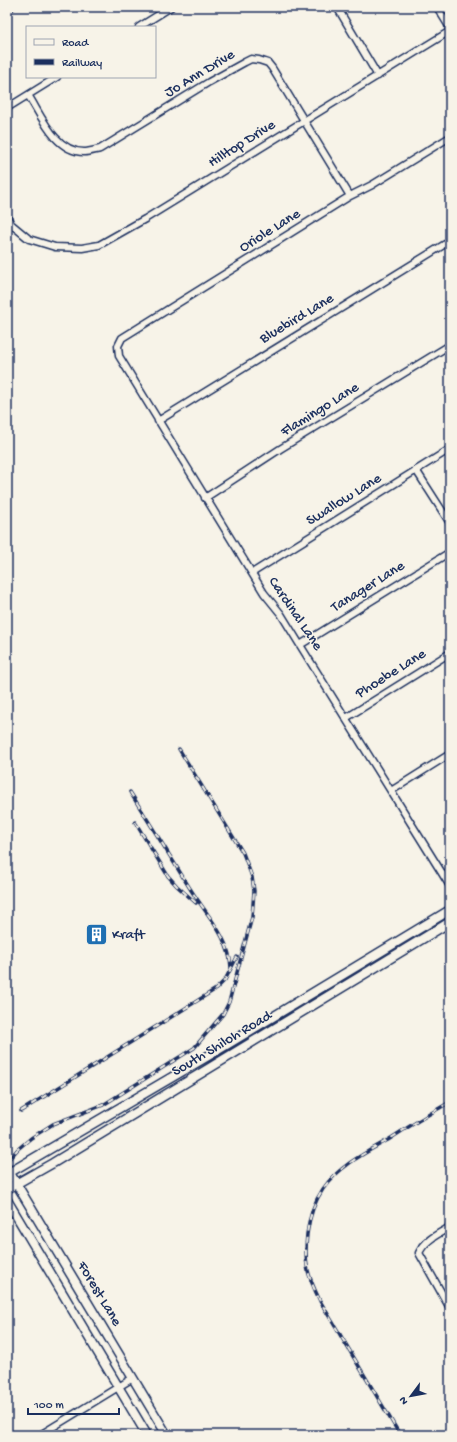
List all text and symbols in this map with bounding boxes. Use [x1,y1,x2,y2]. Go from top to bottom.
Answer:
legend [26,26,156,78]
text: Road [62,37,89,51]
street label: Jo Ann Drive [162,46,239,102]
text: Railway [62,57,102,71]
street label: Hilltop Drive [205,116,279,172]
street label: Oriole Lane [236,205,304,257]
street label: Bluebird Lane [256,290,338,349]
street label: Flamingo Lane [277,379,363,442]
street label: Swallow Lane [303,470,385,530]
street label: Tanager Lane [327,557,408,617]
street label: Cardinal Lane [264,574,326,654]
street label: Phoebe Lane [352,645,430,703]
building icon: Kraft [84,922,110,948]
place label: Kraft [112,926,146,944]
street label: South Shiloh Road [169,1007,276,1081]
street label: Forest Lane [72,1257,125,1330]
north arrow [391,1376,431,1416]
scale bar [28,1390,119,1416]
text: N [397,1394,411,1406]
text: 100 m [33,1399,64,1413]

